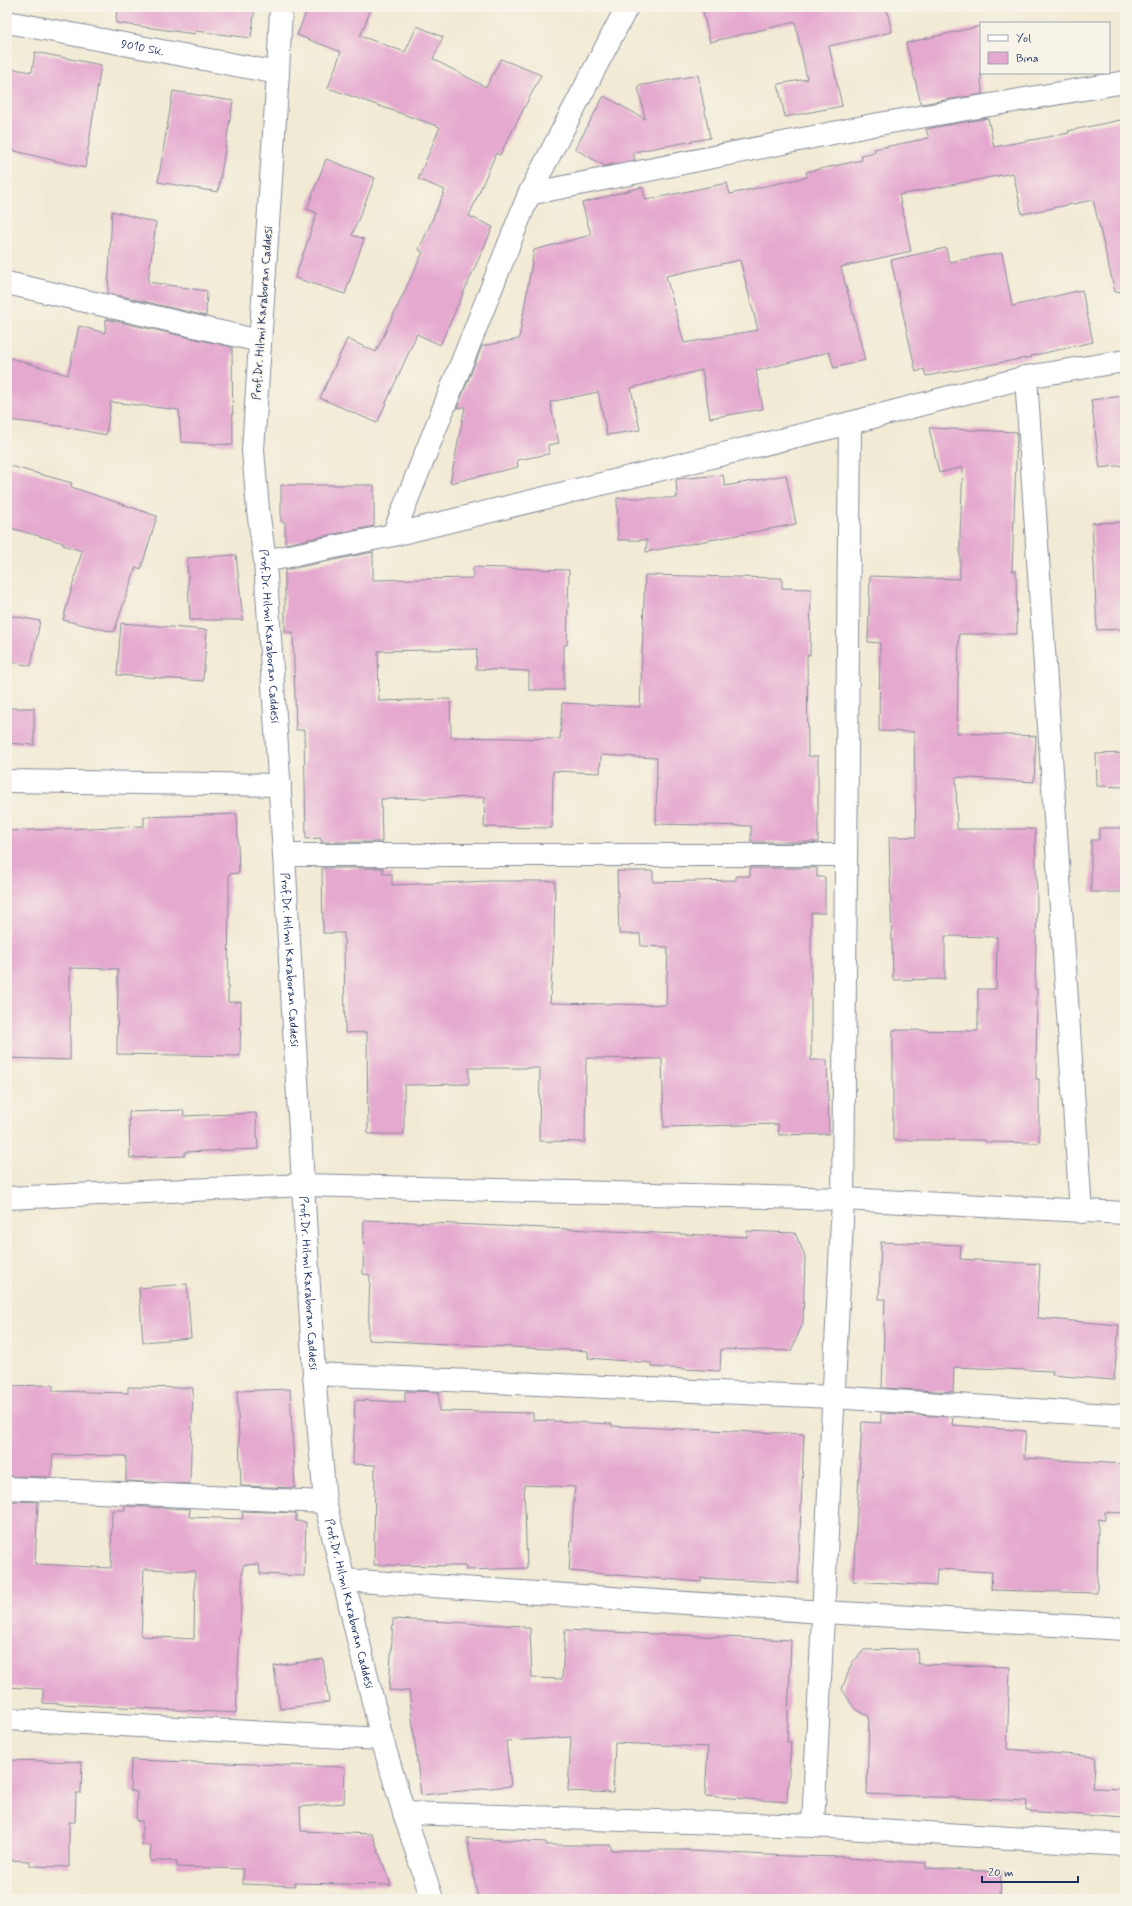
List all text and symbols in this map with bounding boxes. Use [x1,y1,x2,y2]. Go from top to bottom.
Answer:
legend [980,22,1110,74]
text: Yol [1016,31,1031,47]
street label: 9010 Sk. [120,37,165,60]
text: Bina [1016,51,1039,67]
street label: Prof.Dr. Hilmi Karaboran Caddesi [249,225,277,401]
street label: Prof.Dr. Hilmi Karaboran Caddesi [254,548,282,724]
street label: Prof.Dr. Hilmi Karaboran Caddesi [276,872,302,1047]
street label: Prof.Dr. Hilmi Karaboran Caddesi [295,1196,321,1371]
street label: Prof.Dr. Hilmi Karaboran Caddesi [320,1517,377,1691]
scale bar [982,1858,1078,1884]
text: 20 m [988,1865,1014,1881]

